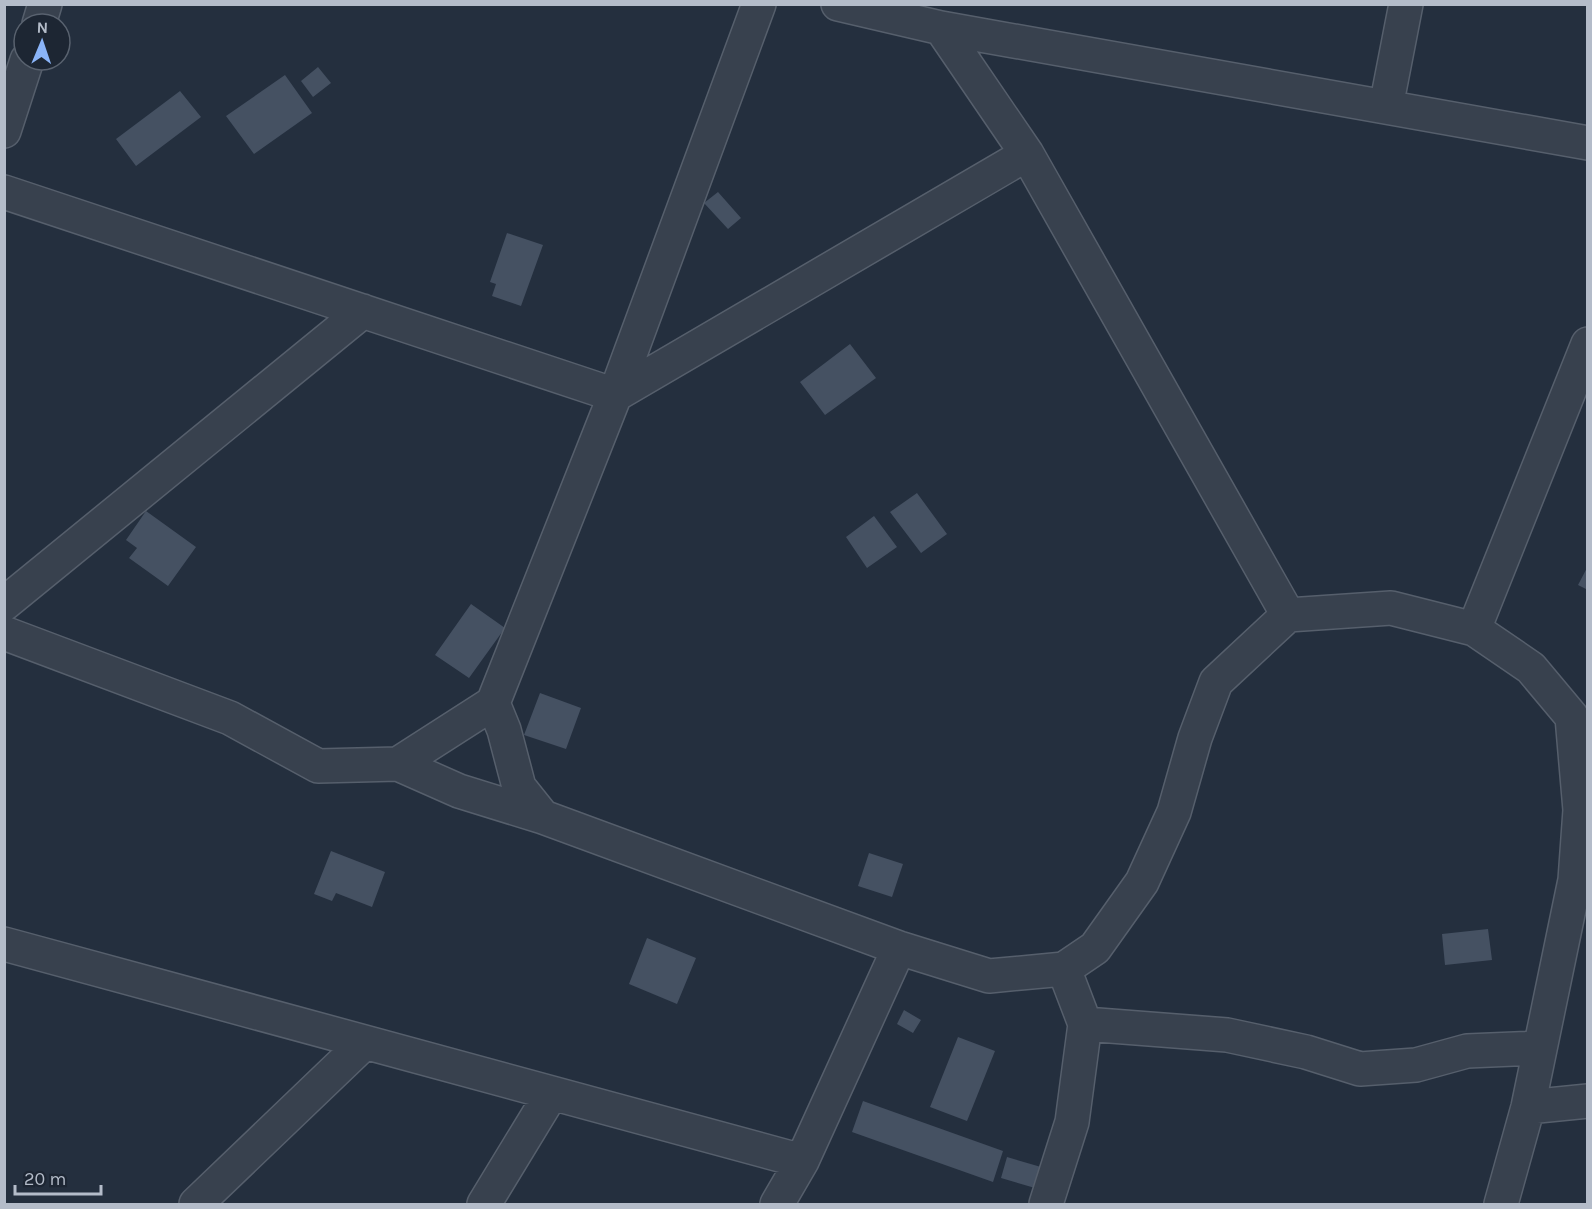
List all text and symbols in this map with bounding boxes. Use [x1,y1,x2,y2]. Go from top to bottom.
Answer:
north arrow [12,12,72,72]
text: N [36,18,49,37]
scale bar [15,1158,100,1196]
text: 20 m [24,1168,66,1190]

